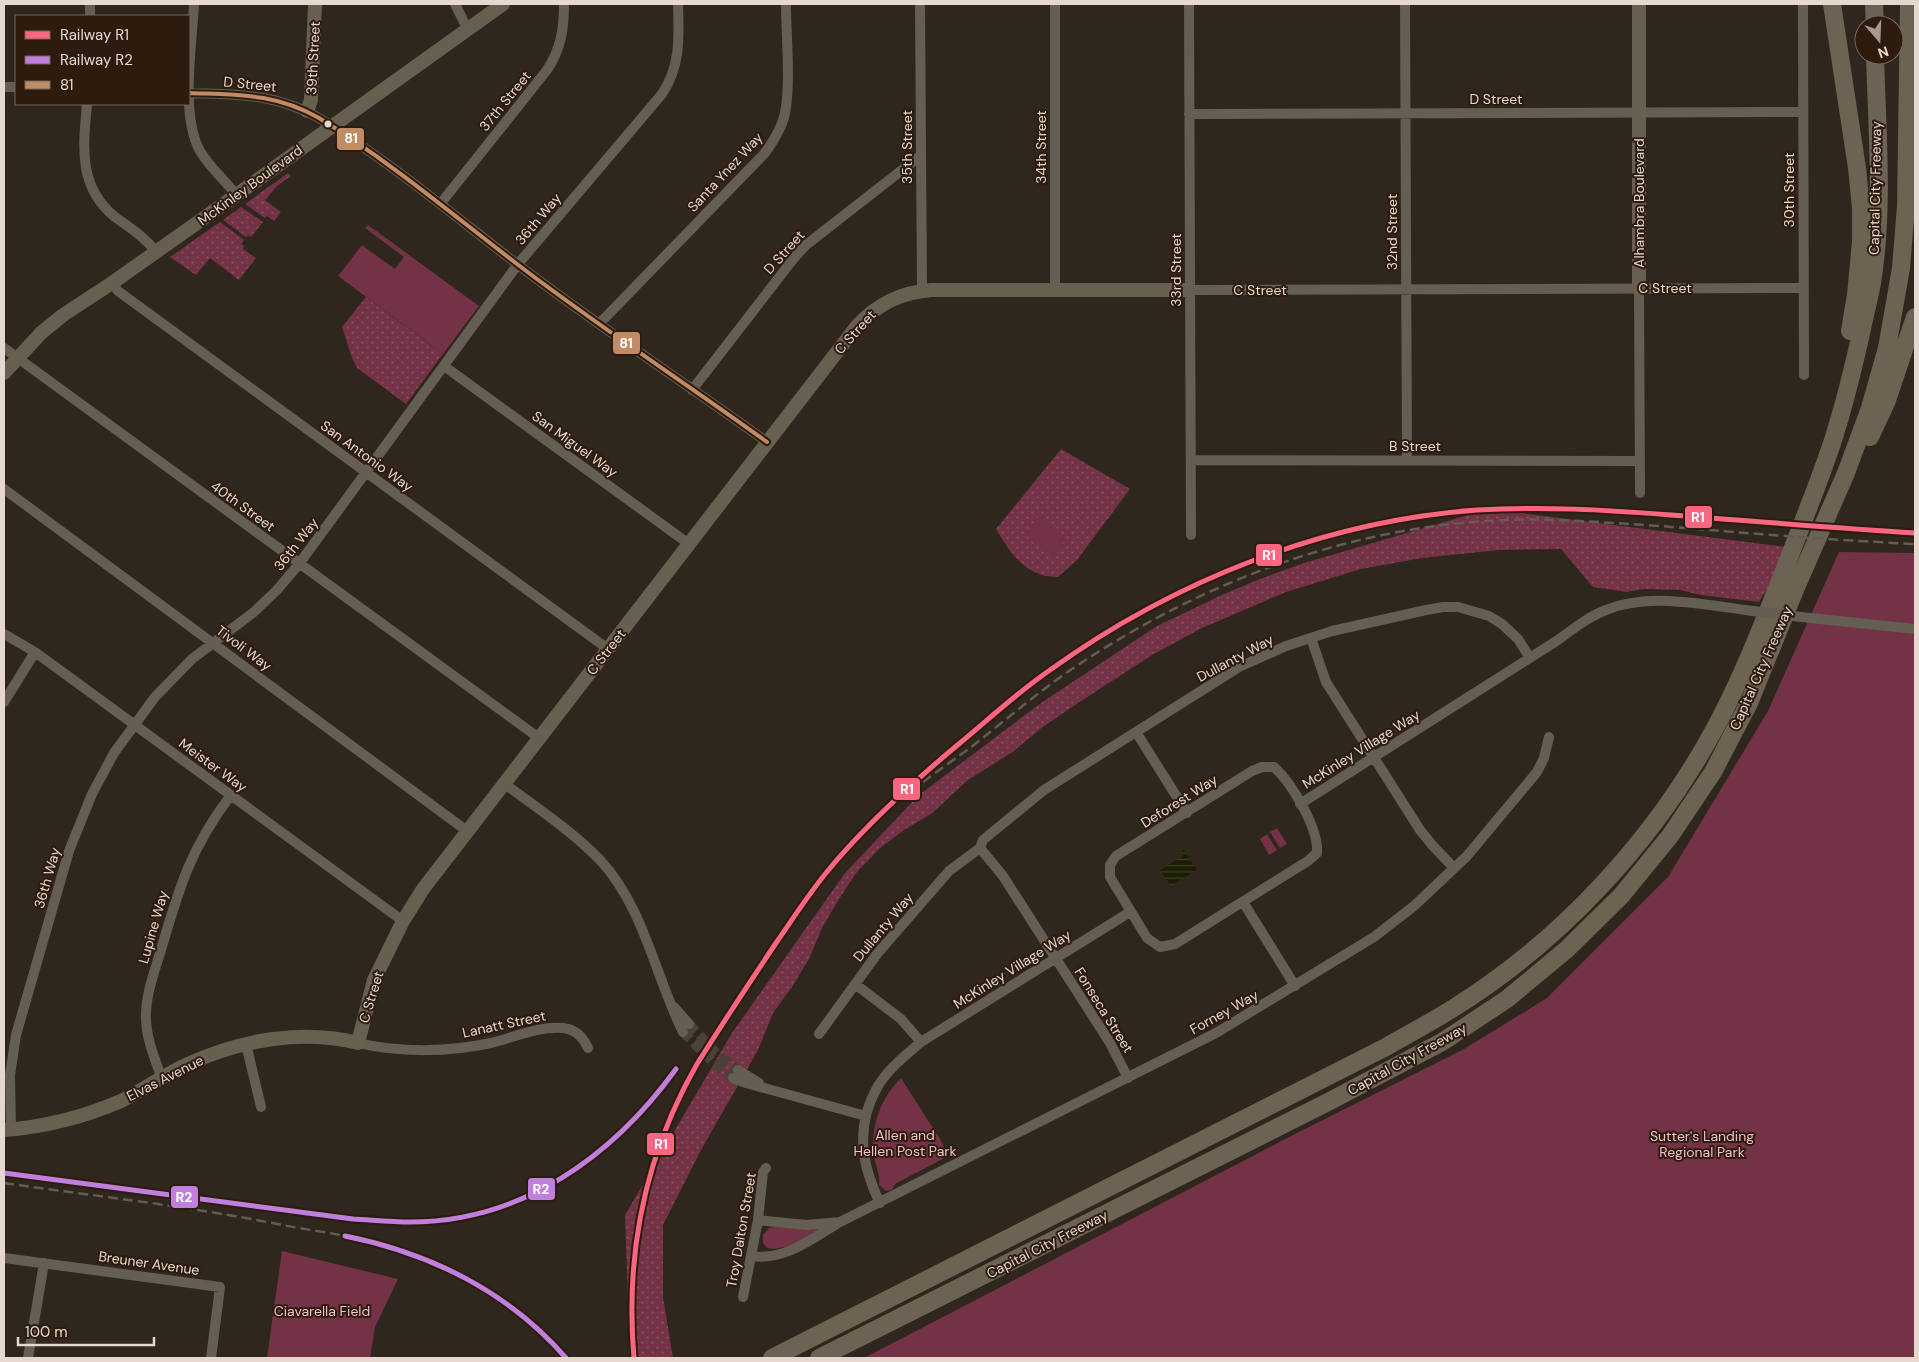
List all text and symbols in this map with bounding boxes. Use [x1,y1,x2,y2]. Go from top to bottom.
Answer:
legend [15,15,190,105]
north arrow [1854,15,1904,65]
street label: 39th Street [302,21,324,95]
text: Railway R1 [60,25,129,45]
text: N [1875,42,1891,62]
text: Railway R2 [60,50,133,70]
street label: 37th Street [475,67,535,135]
street label: D Street [223,72,277,96]
text: 81 [60,75,74,95]
street label: D Street [1469,90,1523,108]
street label: 35th Street [898,110,916,184]
street label: 34th Street [1032,110,1050,184]
unlabelled marker [323,119,333,129]
street label: Capital City Freeway [1865,121,1885,255]
line badge: 81 [336,127,365,151]
street label: Santa Ynez Way [684,128,767,216]
text: 81 [344,129,358,147]
street label: Alhambra Boulevard [1630,138,1648,268]
street label: McKinley Boulevard [194,141,306,229]
street label: 30th Street [1780,153,1798,227]
street label: 36th Way [511,189,565,249]
street label: 32nd Street [1383,194,1401,270]
street label: D Street [760,226,808,278]
street label: 33rd Street [1167,233,1185,307]
street label: C Street [1638,279,1692,297]
street label: C Street [1233,281,1287,299]
street label: C Street [830,306,880,358]
line badge: 81 [612,331,641,355]
text: 81 [619,334,633,352]
street label: San Miguel Way [529,407,621,481]
street label: San Antonio Way [317,416,417,496]
street label: B Street [1389,437,1441,455]
street label: 40th Street [207,477,279,535]
line badge: R1 [1684,505,1713,529]
text: R1 [1691,508,1705,526]
street label: 36th Way [270,514,322,574]
line badge: R1 [1255,543,1283,567]
text: R1 [1262,546,1276,564]
street label: Capital City Freeway [1726,603,1797,733]
street label: Tivoli Way [213,621,275,675]
street label: C Street [582,625,630,679]
street label: Dullanty Way [1193,630,1277,686]
street label: McKinley Village Way [1299,705,1423,793]
street label: Meister Way [175,734,251,796]
street label: Deforest Way [1137,770,1221,832]
line badge: R1 [892,777,921,801]
text: R1 [900,780,914,798]
street label: 36th Way [30,845,64,910]
street label: Lupine Way [134,888,172,966]
street label: Dullanty Way [849,889,917,965]
street label: McKinley Village Way [950,925,1074,1013]
street label: Fonseca Street [1071,964,1137,1056]
street label: C Street [355,969,387,1025]
street label: Forney Way [1186,986,1262,1038]
street label: Lanatt Street [461,1006,547,1042]
street label: Capital City Freeway [1344,1019,1470,1099]
street label: Elvas Avenue [123,1051,207,1105]
park label: Allen and Hellen Post Park [853,1126,957,1160]
park label: Sutter's Landing Regional Park [1650,1127,1754,1161]
line badge: R1 [646,1132,675,1156]
text: R1 [654,1135,668,1153]
street label: Troy Dalton Street [722,1171,760,1289]
line badge: R2 [527,1177,556,1201]
text: R2 [533,1180,549,1198]
line badge: R2 [170,1185,199,1209]
text: R2 [176,1188,192,1206]
street label: Capital City Freeway [983,1206,1111,1282]
street label: Breuner Avenue [97,1247,201,1279]
park label: Ciavarella Field [274,1302,370,1320]
scale bar [18,1314,154,1346]
text: 100 m [25,1322,68,1342]

